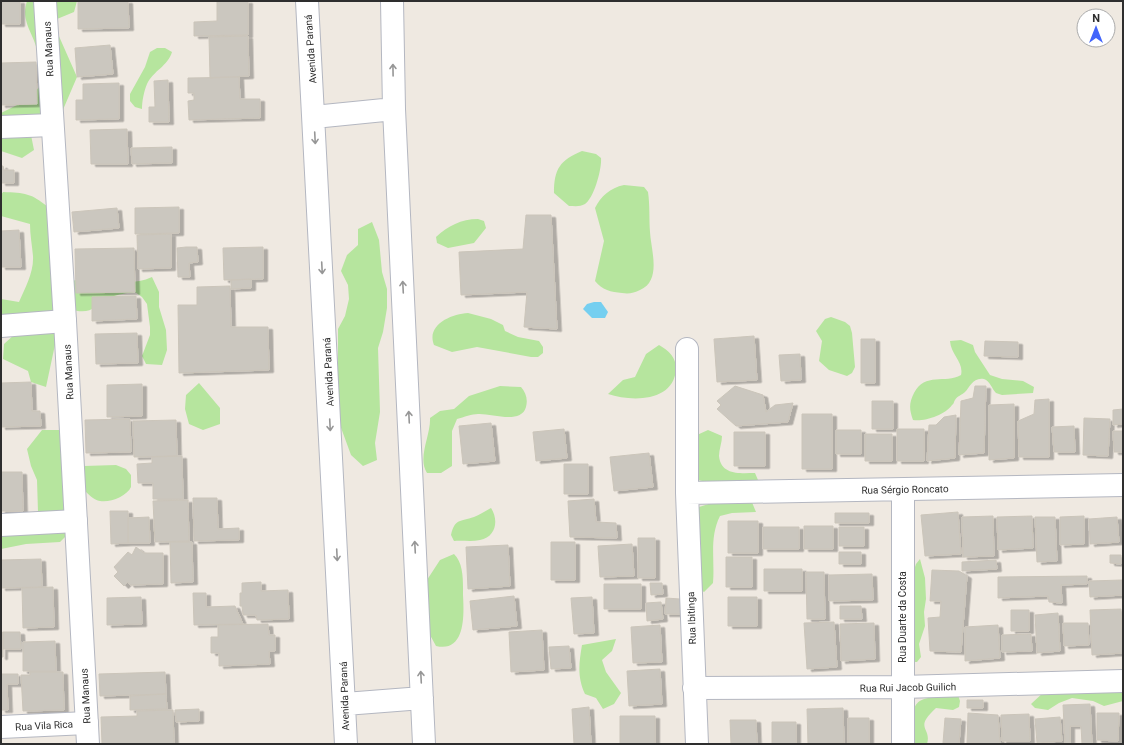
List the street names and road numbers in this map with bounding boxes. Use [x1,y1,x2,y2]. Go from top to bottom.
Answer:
street label: Avenida Paraná [303,14,318,84]
street label: Rua Manaus [42,21,55,77]
street label: Avenida Paraná [321,337,336,407]
street label: Rua Manaus [62,344,75,400]
street label: Rua Sérgio Roncato [861,483,949,496]
street label: Rua Duarte da Costa [897,571,908,663]
street label: Rua Ibitinga [685,591,698,644]
street label: Avenida Paraná [338,661,351,731]
street label: Rua Manaus [79,668,92,724]
street label: Rua Rui Jacob Guilich [860,681,956,694]
street label: Rua Vila Rica [15,718,73,733]

